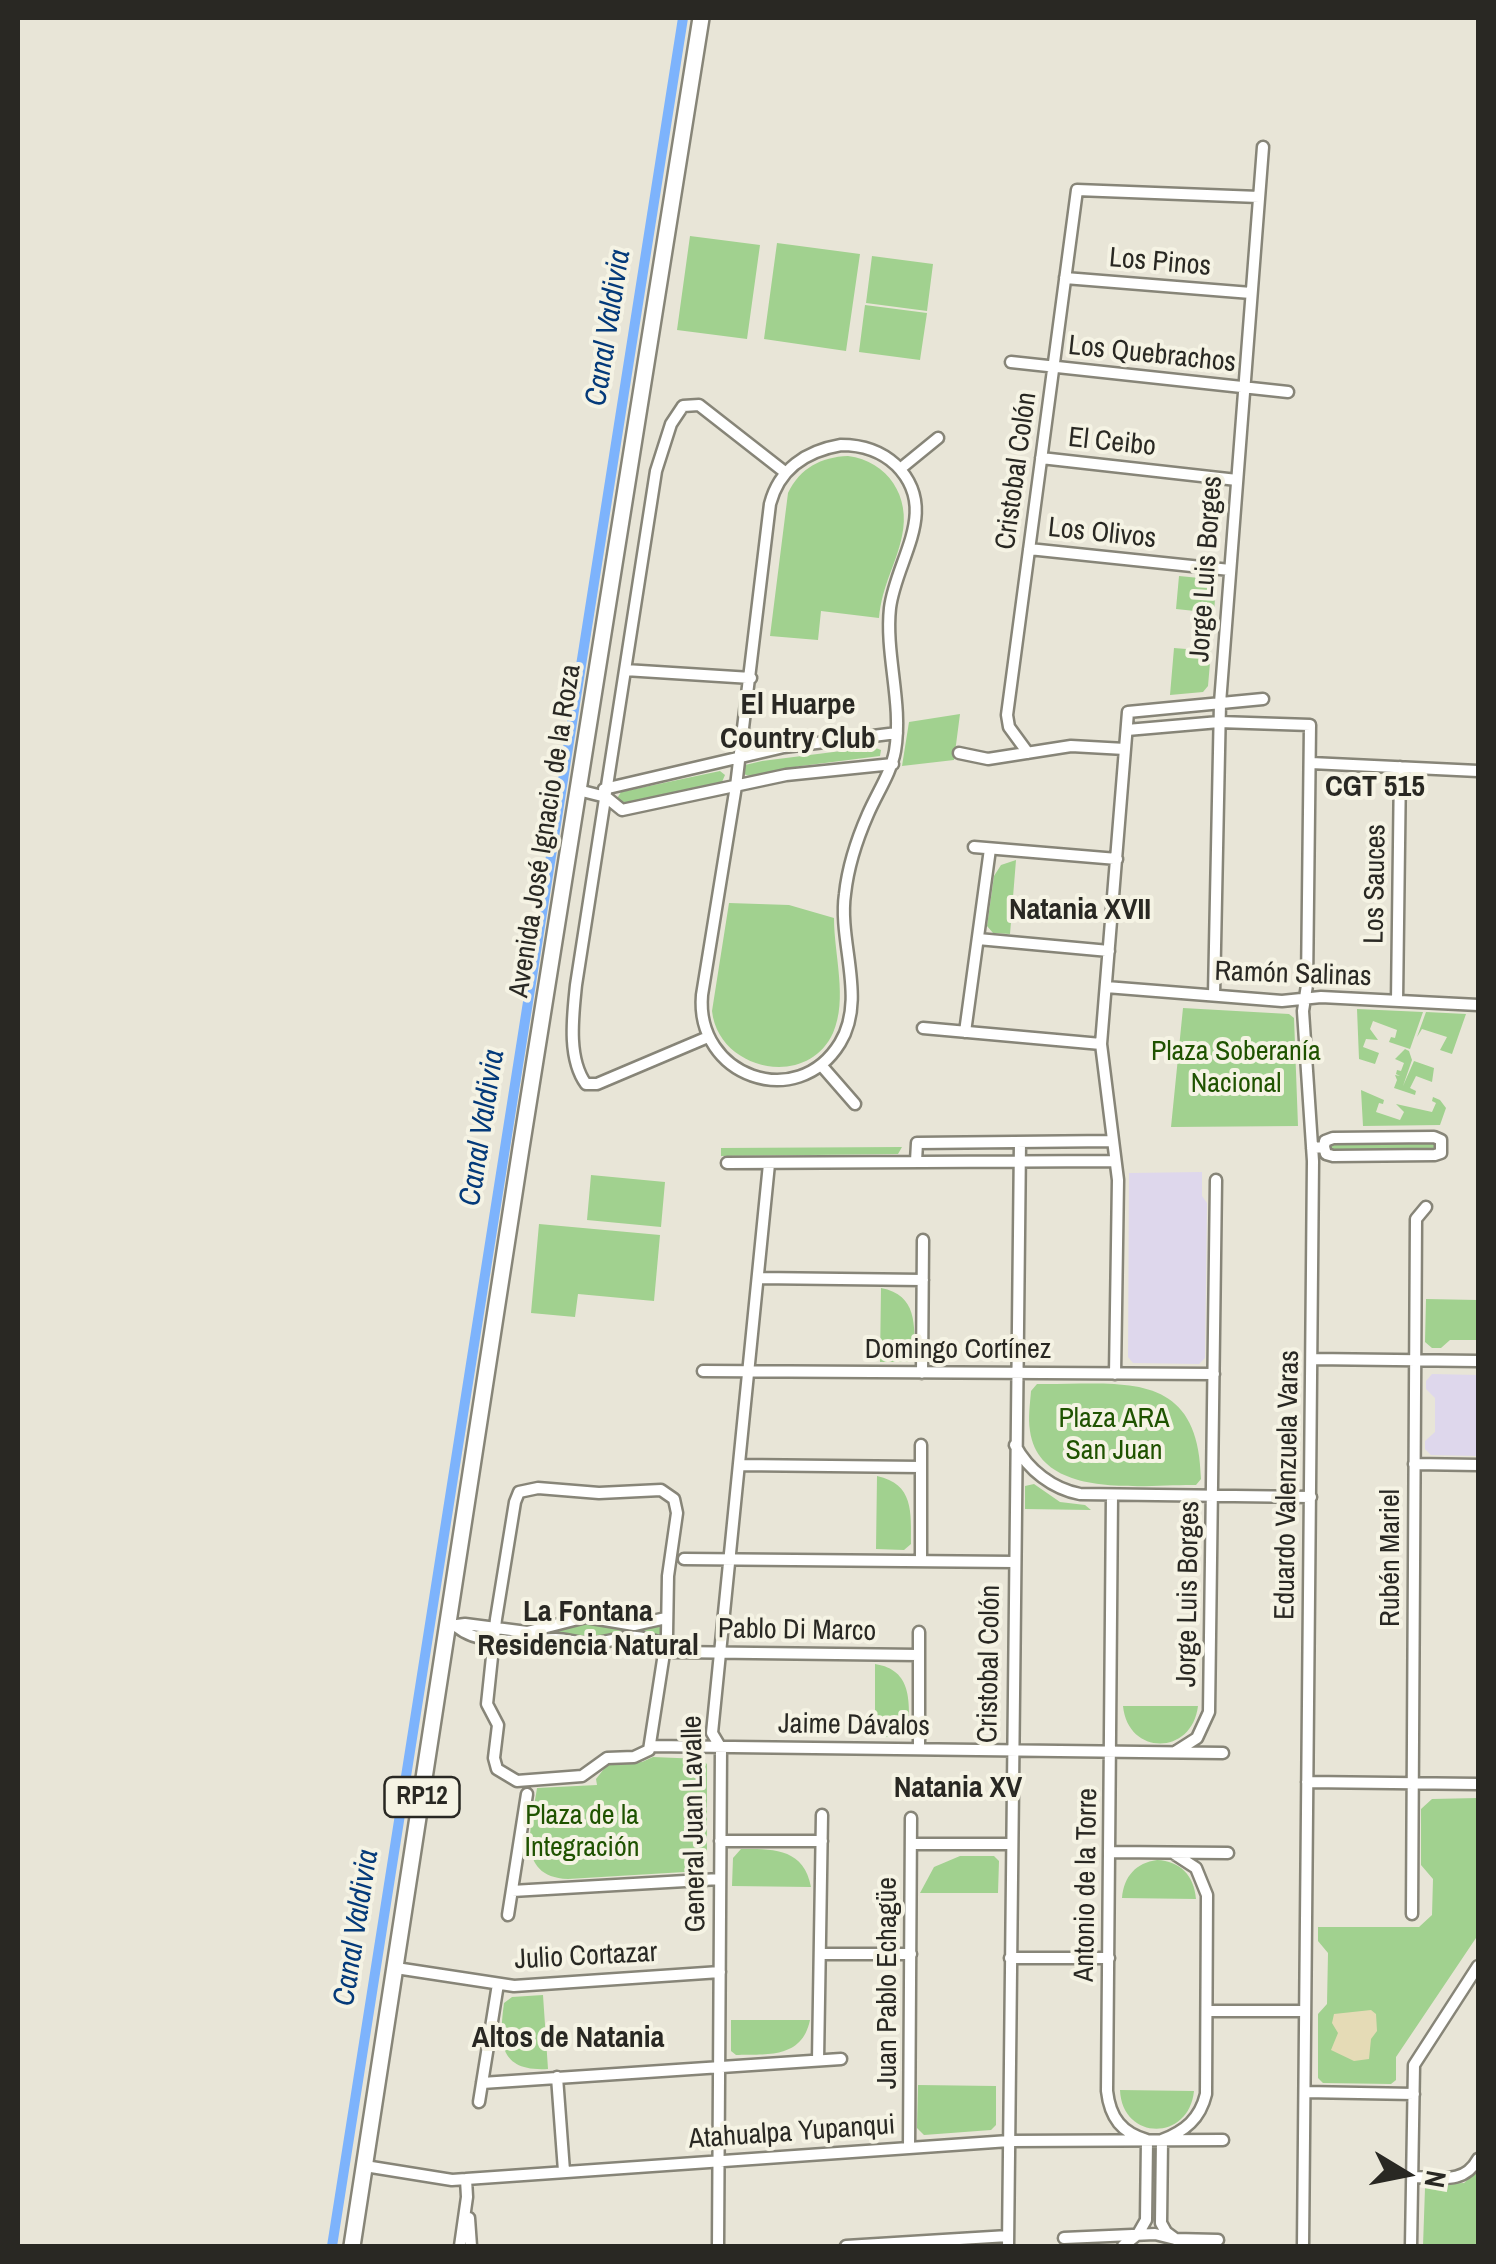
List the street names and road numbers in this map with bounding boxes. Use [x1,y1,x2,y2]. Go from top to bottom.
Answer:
street label: Los Pinos [1108,242,1212,284]
street label: Los Quebrachos [1066,329,1238,381]
street label: Cristobal Colón [989,390,1045,552]
street label: El Ceibo [1066,422,1158,464]
street label: Jorge Luis Borges [1184,475,1230,663]
street label: Los Olivos [1046,512,1158,556]
street label: Avenida José Ignacio de la Roza [503,662,589,1000]
street label: Los Sauces [1358,824,1394,944]
street label: Ramón Salinas [1214,955,1372,995]
street label: Domingo Cortínez [865,1333,1051,1367]
street label: Eduardo Valenzuela Varas [1269,1350,1307,1620]
street label: Rubén Mariel [1374,1489,1408,1627]
street label: Jorge Luis Borges [1171,1501,1207,1687]
street label: Cristobal Colón [972,1585,1008,1743]
street label: Pablo Di Marco [718,1613,876,1649]
street label: Jaime Dávalos [778,1708,930,1744]
street label: General Juan Lavalle [676,1715,714,1933]
road number: RP12 [384,1777,460,1817]
street label: Antonio de la Torre [1069,1788,1105,1982]
street label: Juan Pablo Echagüe [871,1877,905,2089]
street label: Julio Cortazar [514,1936,658,1978]
street label: Atahualpa Yupanqui [688,2109,896,2157]

